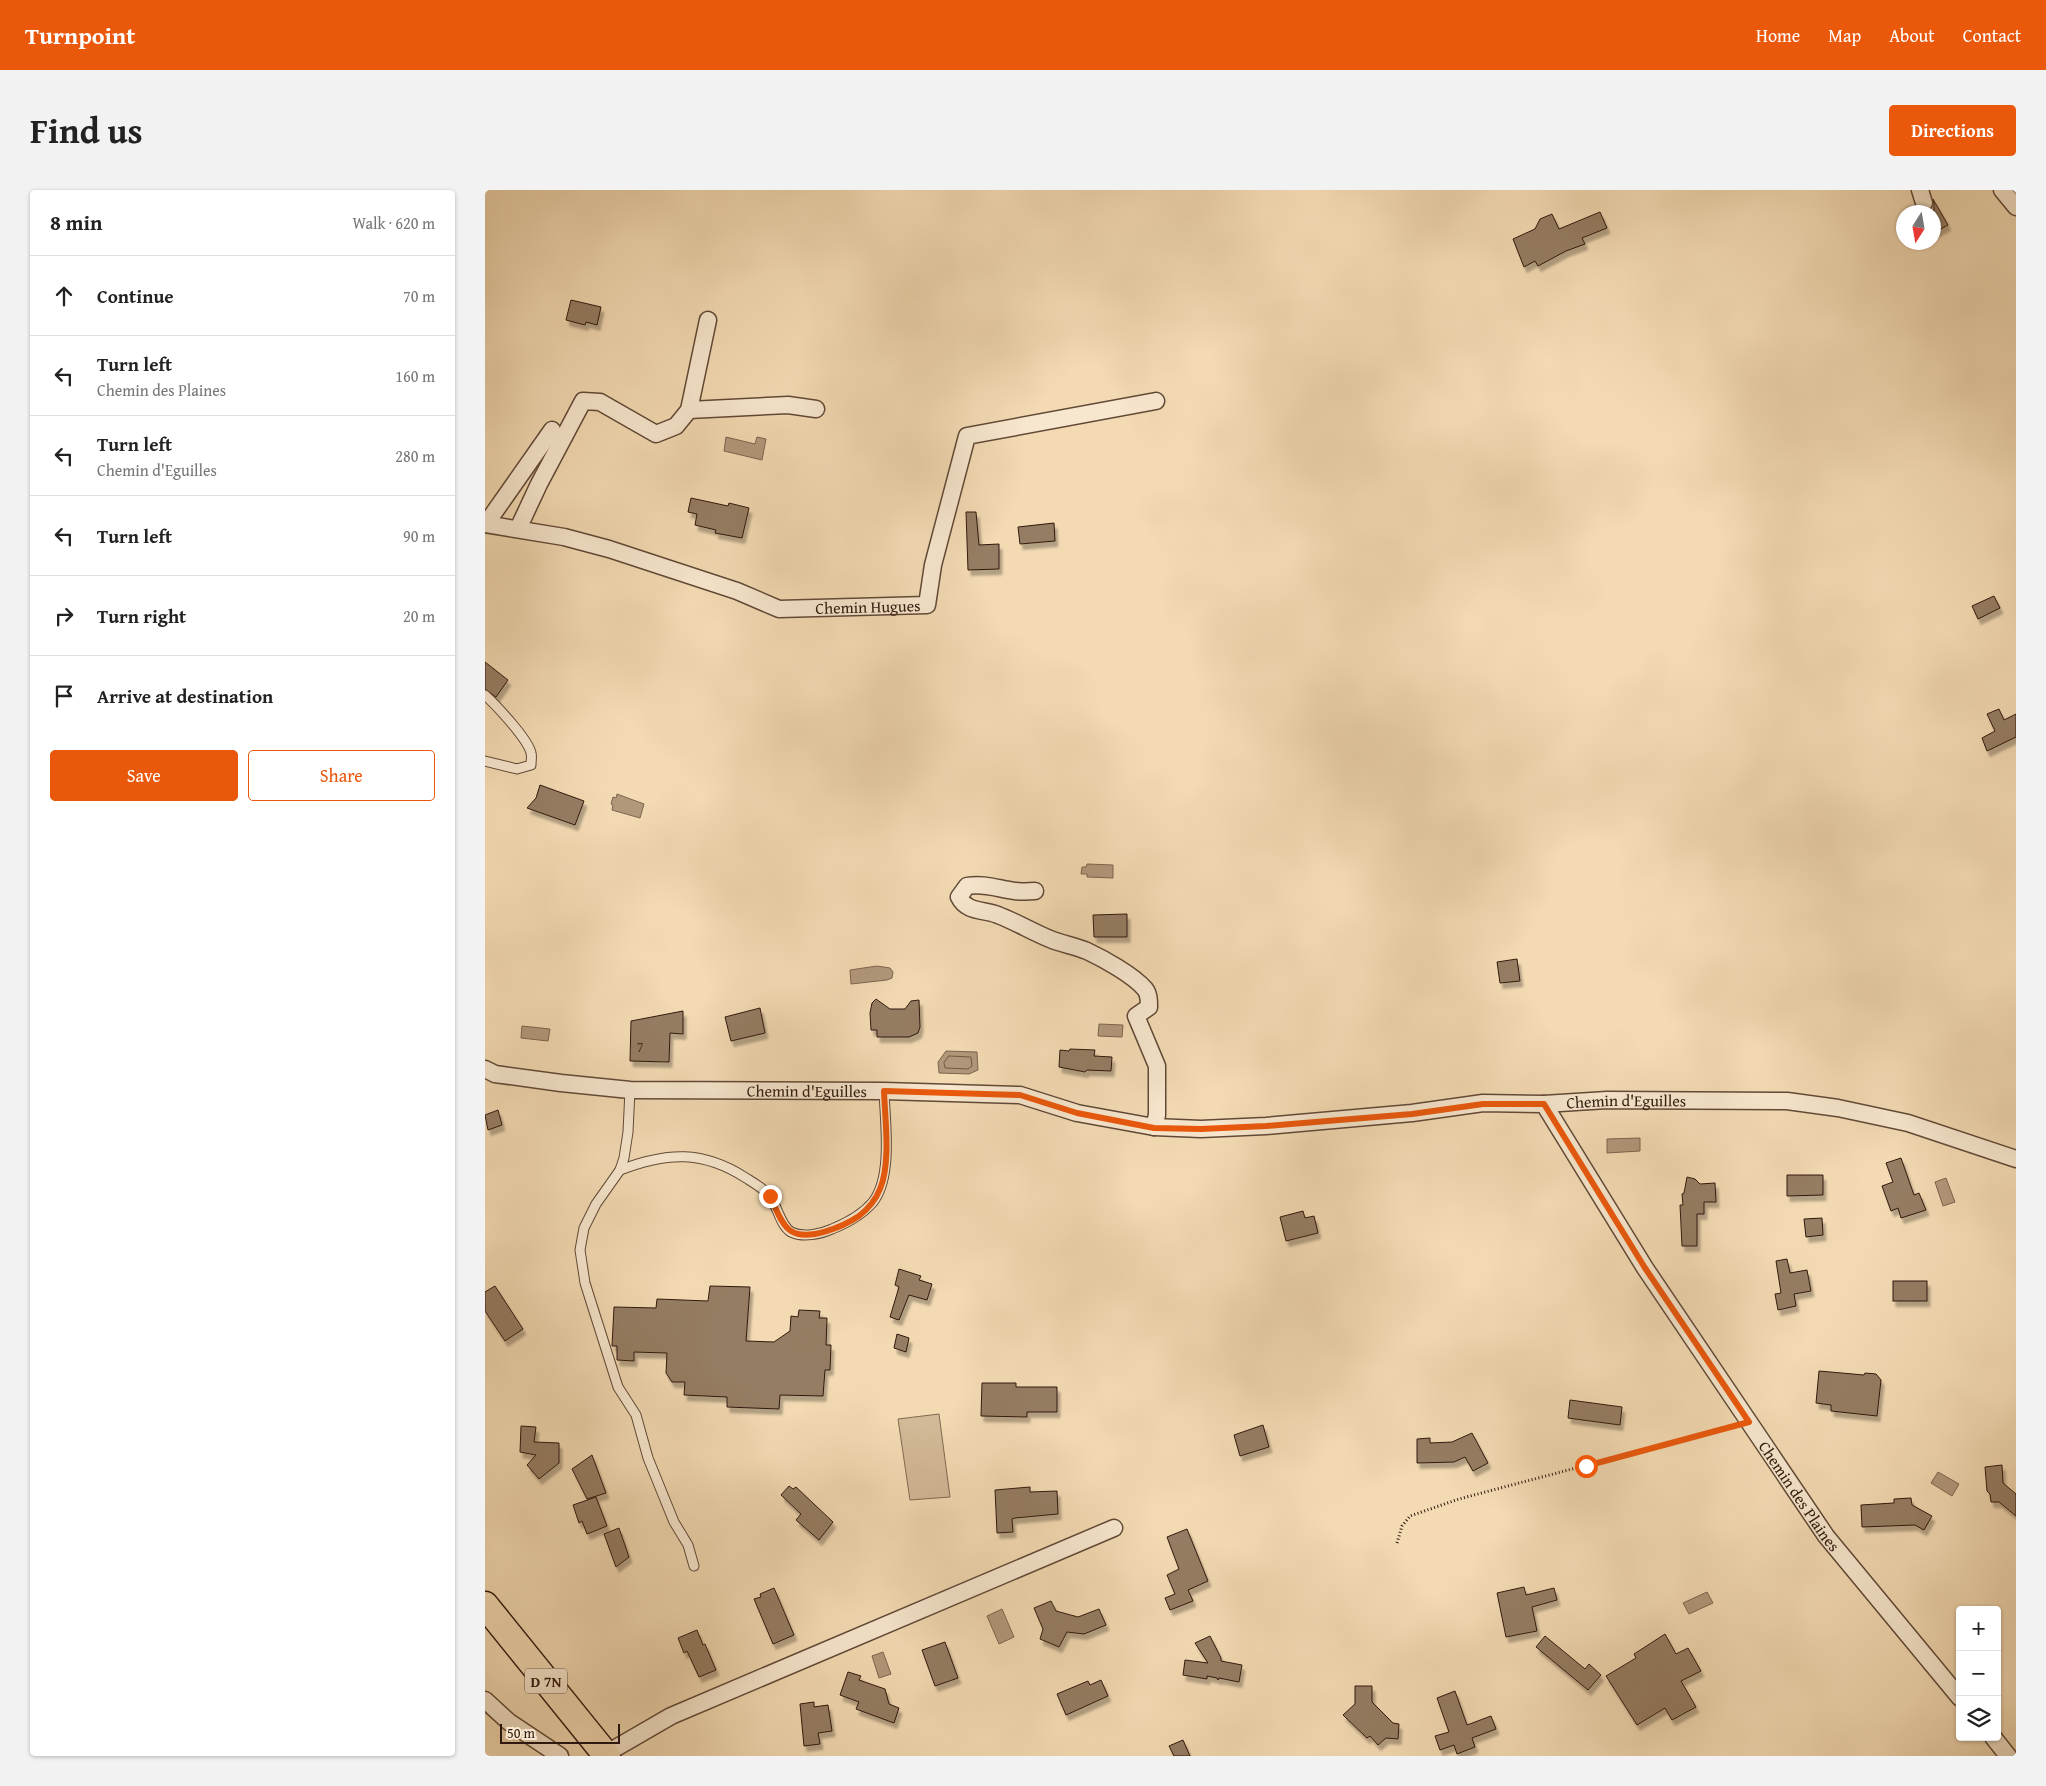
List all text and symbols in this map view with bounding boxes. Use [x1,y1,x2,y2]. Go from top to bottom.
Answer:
text: Turnpoint [25,18,135,53]
text: Home [1756,22,1800,49]
text: Map [1828,22,1861,49]
text: About [1889,22,1935,49]
text: Contact [1963,22,2021,49]
text: Find us [30,105,143,156]
button: Directions [1889,105,2016,156]
north arrow [1896,205,1941,250]
text: 8 min [50,207,102,238]
text: Walk · 620 m [352,211,435,235]
icon: ahead [50,282,78,310]
text: Continue [97,282,174,310]
text: 70 m [403,284,435,308]
text: Turn left [97,350,172,378]
icon: left [50,362,78,390]
text: 160 m [395,364,435,388]
text: Chemin des Plaines [97,378,226,402]
text: Turn left [97,430,172,458]
icon: left [50,442,78,470]
text: 280 m [395,444,435,468]
text: Chemin d'Eguilles [97,458,217,482]
icon: left [50,522,78,550]
text: Turn left [97,522,172,550]
text: 90 m [403,524,435,548]
street label: Chemin Hugues [815,593,921,620]
icon: right [50,602,78,630]
text: Turn right [97,602,186,630]
text: 20 m [403,604,435,628]
icon: arrive [50,682,78,710]
text: Arrive at destination [97,682,273,710]
button: Save [50,750,238,801]
button: Share [248,750,435,801]
house number: 7 [637,1037,644,1057]
street label: Chemin d'Eguilles [747,1078,867,1103]
street label: Chemin d'Eguilles [1566,1088,1686,1115]
route end [759,1185,782,1208]
street label: Chemin des Plaines [1753,1436,1846,1556]
route start [1575,1455,1598,1478]
map controls [1956,1606,2001,1741]
button: + [1956,1606,2001,1651]
button: − [1956,1651,2001,1696]
road number: D 7N [525,1668,567,1694]
button: layers [1956,1696,2001,1741]
scale bar [500,1721,620,1744]
text: 50 m [507,1723,535,1743]

